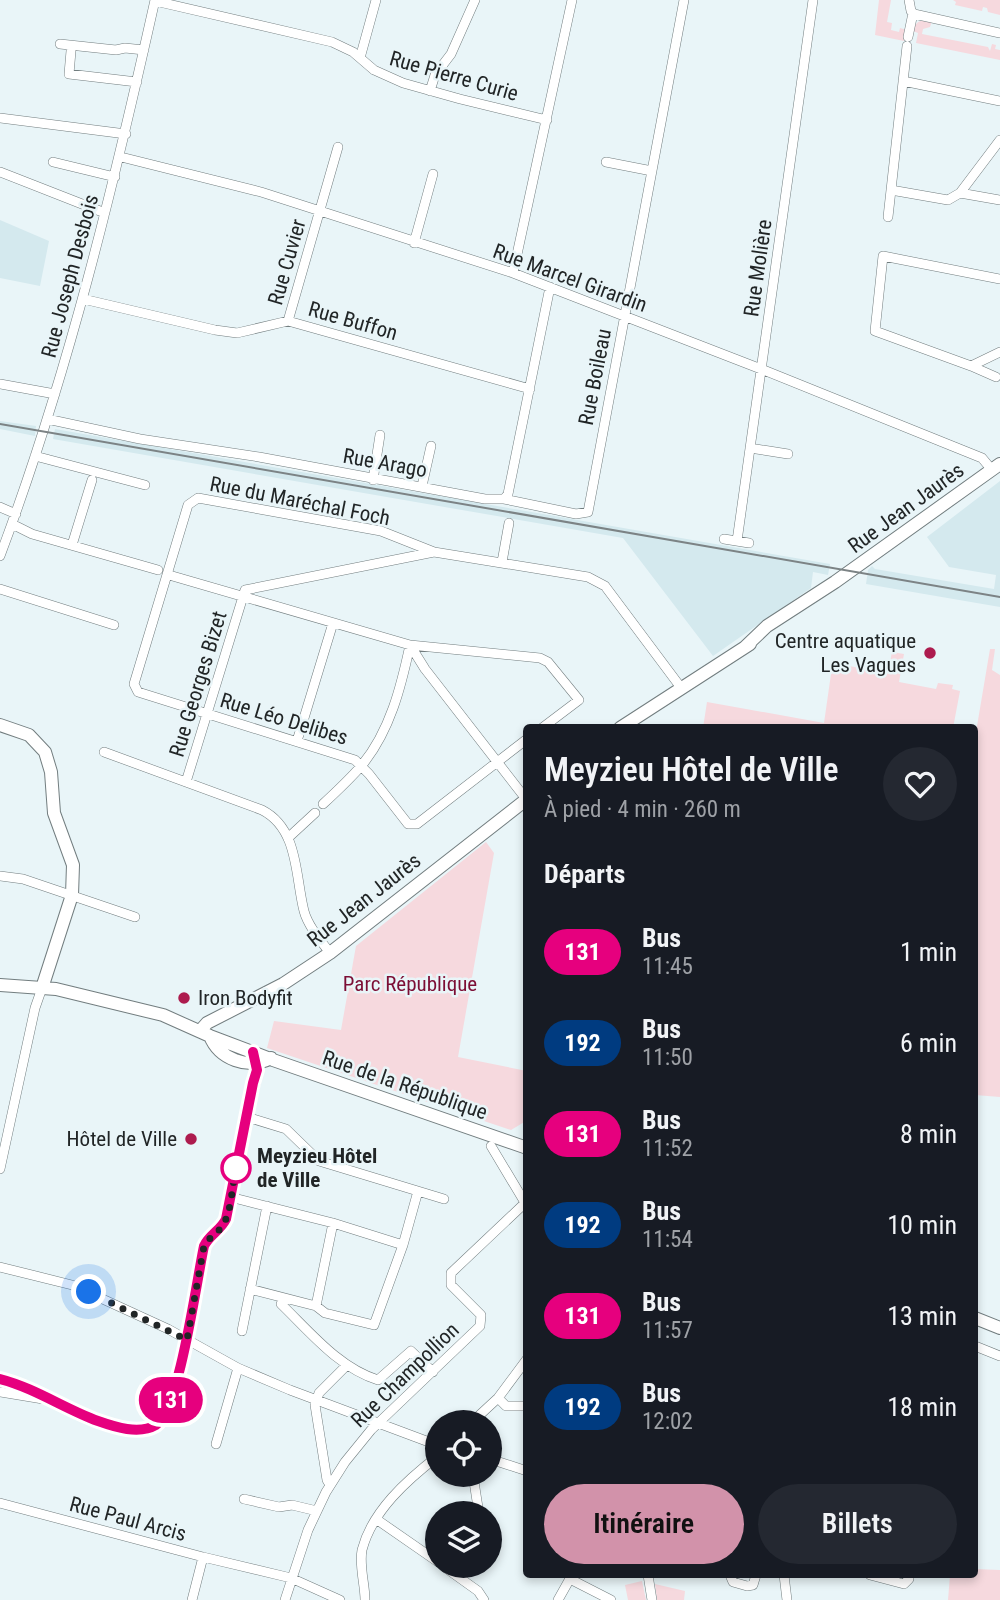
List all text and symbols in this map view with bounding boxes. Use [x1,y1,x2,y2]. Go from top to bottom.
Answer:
street label: Rue Pierre Curie [387,46,521,106]
street label: Rue Joseph Desbois [37,192,103,360]
street label: Rue Cuvier [263,216,311,308]
street label: Rue Molière [739,218,777,318]
street label: Rue Marcel Girardin [490,239,650,317]
street label: Rue Buffon [306,297,400,345]
street label: Rue Boileau [574,327,616,427]
street label: Rue Arago [341,444,429,482]
street label: Rue Jean Jaurès [844,458,968,558]
street label: Rue du Maréchal Foch [208,472,392,530]
street label: Rue Georges Bizet [164,608,232,760]
place label: Centre aquatique Les Vagues [775,629,916,677]
marker: Centre aquatique Les Vagues [922,645,938,661]
street label: Rue Léo Delibes [217,688,351,750]
button: heart [883,747,957,821]
text: Meyzieu Hôtel de Ville [544,750,838,789]
text: À pied · 4 min · 260 m [544,796,741,823]
street label: Rue Jean Jaurès [303,848,425,952]
text: Départs [544,859,625,889]
text: Bus [642,923,681,953]
text: 1 min [900,937,957,967]
text: 131 [564,938,601,966]
text: 11:45 [642,953,693,980]
park label: Parc République [343,972,477,996]
place label: Iron Bodyfit [198,986,293,1010]
marker: Iron Bodyfit [176,990,192,1006]
text: Bus [642,1014,681,1044]
text: 6 min [900,1028,957,1058]
text: 192 [564,1029,601,1057]
text: 11:50 [642,1044,693,1071]
street label: Rue de la République [319,1046,491,1125]
text: Bus [642,1105,681,1135]
text: 8 min [900,1119,957,1149]
text: 131 [564,1120,601,1148]
place label: Hôtel de Ville [67,1127,177,1151]
marker: Hôtel de Ville [183,1131,199,1147]
text: 11:52 [642,1135,693,1162]
place label: Meyzieu Hôtel de Ville [257,1144,377,1192]
marker: Meyzieu Hôtel de Ville [221,1153,251,1183]
text: Bus [642,1196,681,1226]
text: 10 min [887,1210,957,1240]
text: 192 [564,1211,601,1239]
text: 11:54 [642,1226,693,1253]
your location [71,1274,106,1309]
text: Bus [642,1287,681,1317]
text: 13 min [887,1301,957,1331]
text: 131 [564,1302,601,1330]
text: 11:57 [642,1317,693,1344]
street label: Rue Champollion [346,1318,464,1432]
line badge: 131 [131,1377,211,1423]
text: Bus [642,1378,681,1408]
text: 131 [153,1386,189,1414]
text: 18 min [887,1392,957,1422]
text: 192 [564,1393,601,1421]
text: 12:02 [642,1408,693,1435]
map controls [425,1410,502,1578]
button: locate [425,1410,502,1487]
button: Itinéraire [544,1484,744,1564]
button: Billets [758,1484,957,1564]
street label: Rue Paul Arcis [67,1492,189,1546]
button: layers [425,1501,502,1578]

